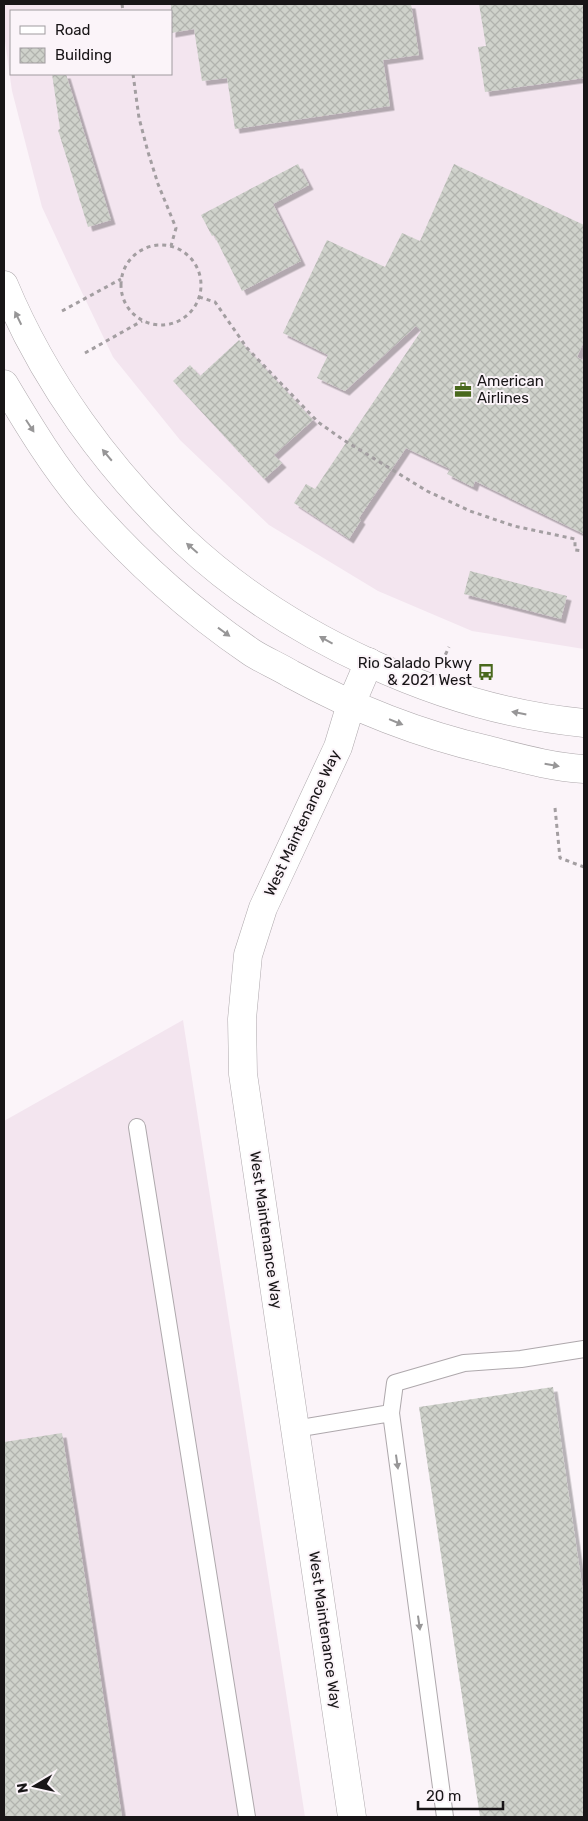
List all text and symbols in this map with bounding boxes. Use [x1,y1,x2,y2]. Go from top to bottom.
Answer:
legend [10,10,172,75]
text: Road [55,21,91,39]
text: Building [55,46,112,64]
one-way arrow [14,311,22,325]
place label: American Airlines [477,372,544,407]
office icon: American Airlines [453,380,473,400]
one-way arrow [25,419,34,433]
one-way arrow [101,449,112,462]
one-way arrow [187,542,199,554]
one-way arrow [217,627,231,637]
one-way arrow [318,636,333,644]
place label: Rio Salado Pkwy & 2021 West [358,654,472,689]
bus stop icon: Rio Salado Pkwy & 2021 West [476,662,496,682]
one-way arrow [510,709,526,717]
one-way arrow [389,718,404,726]
street label: West Maintenance Way [260,747,344,899]
one-way arrow [545,761,561,769]
street label: West Maintenance Way [246,1150,286,1310]
one-way arrow [393,1454,401,1470]
street label: West Maintenance Way [305,1550,345,1710]
one-way arrow [415,1615,423,1631]
north arrow [10,1761,60,1811]
scale bar [418,1778,503,1810]
text: N [13,1782,32,1794]
text: 20 m [426,1787,461,1805]

